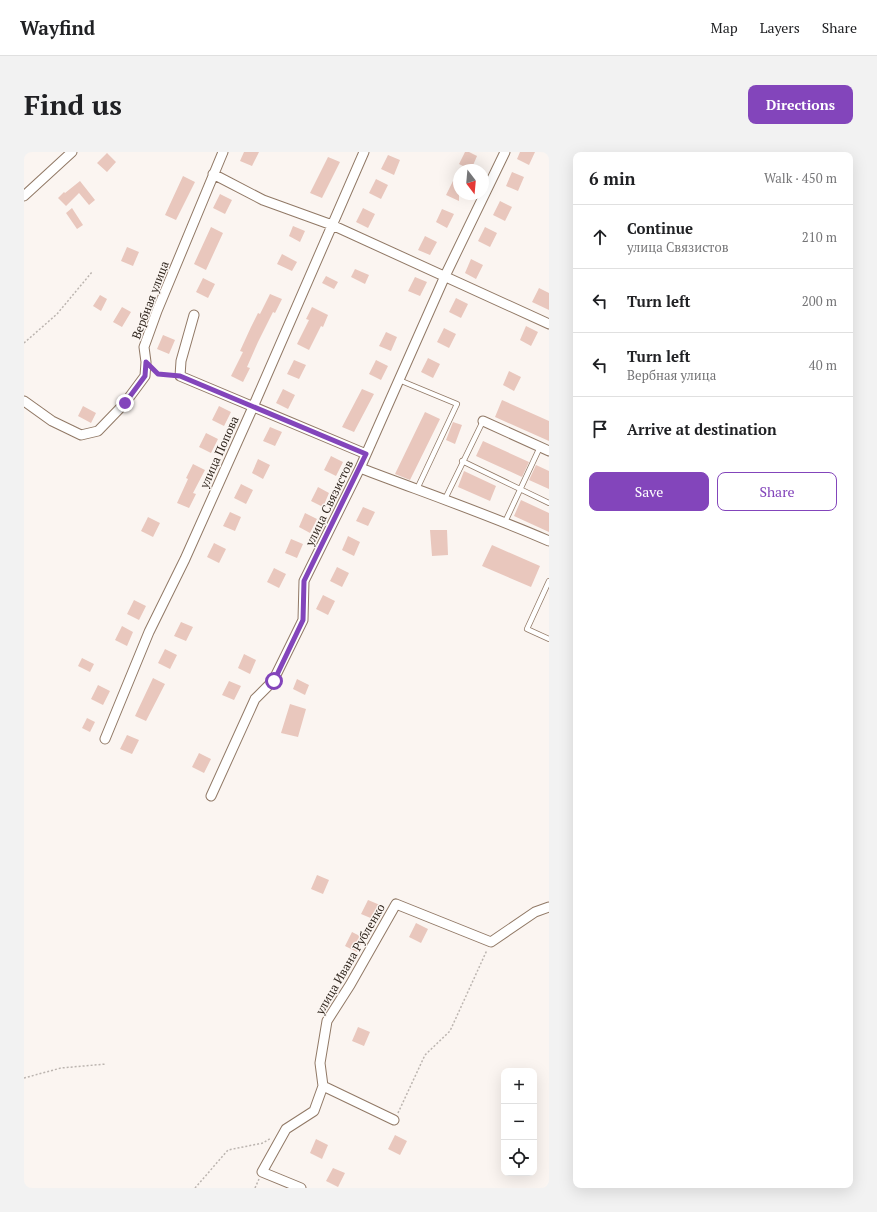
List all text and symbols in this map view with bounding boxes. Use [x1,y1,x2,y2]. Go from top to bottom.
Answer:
text: Wayfind [20,15,95,40]
text: Map [711,18,738,37]
text: Layers [760,18,800,37]
text: Share [822,18,857,37]
button: Directions [748,85,853,124]
text: Find us [24,86,122,123]
north arrow [453,164,489,200]
text: 6 min [589,167,636,190]
text: Walk · 450 m [764,169,837,187]
text: Continue [627,218,693,238]
icon: ahead [589,226,611,248]
text: 210 m [802,228,837,246]
text: улица Связистов [627,238,729,256]
street label: Вербная улица [128,259,172,341]
icon: left [589,290,611,312]
text: Turn left [627,291,691,311]
text: 200 m [802,292,837,310]
text: Turn left [627,346,691,366]
icon: left [589,354,611,376]
text: 40 m [809,356,837,374]
text: Вербная улица [627,366,716,384]
route end [116,394,134,412]
street label: улица Попова [196,413,242,491]
icon: arrive [589,418,611,440]
text: Arrive at destination [627,419,777,439]
street label: улица Связистов [301,458,356,549]
button: Save [589,472,709,511]
button: Share [717,472,837,511]
route start [265,672,283,690]
street label: улица Ивана Рубленко [312,900,388,1018]
map controls [501,1068,537,1176]
button: + [501,1068,537,1104]
button: − [501,1104,537,1140]
button: locate [501,1140,537,1176]

